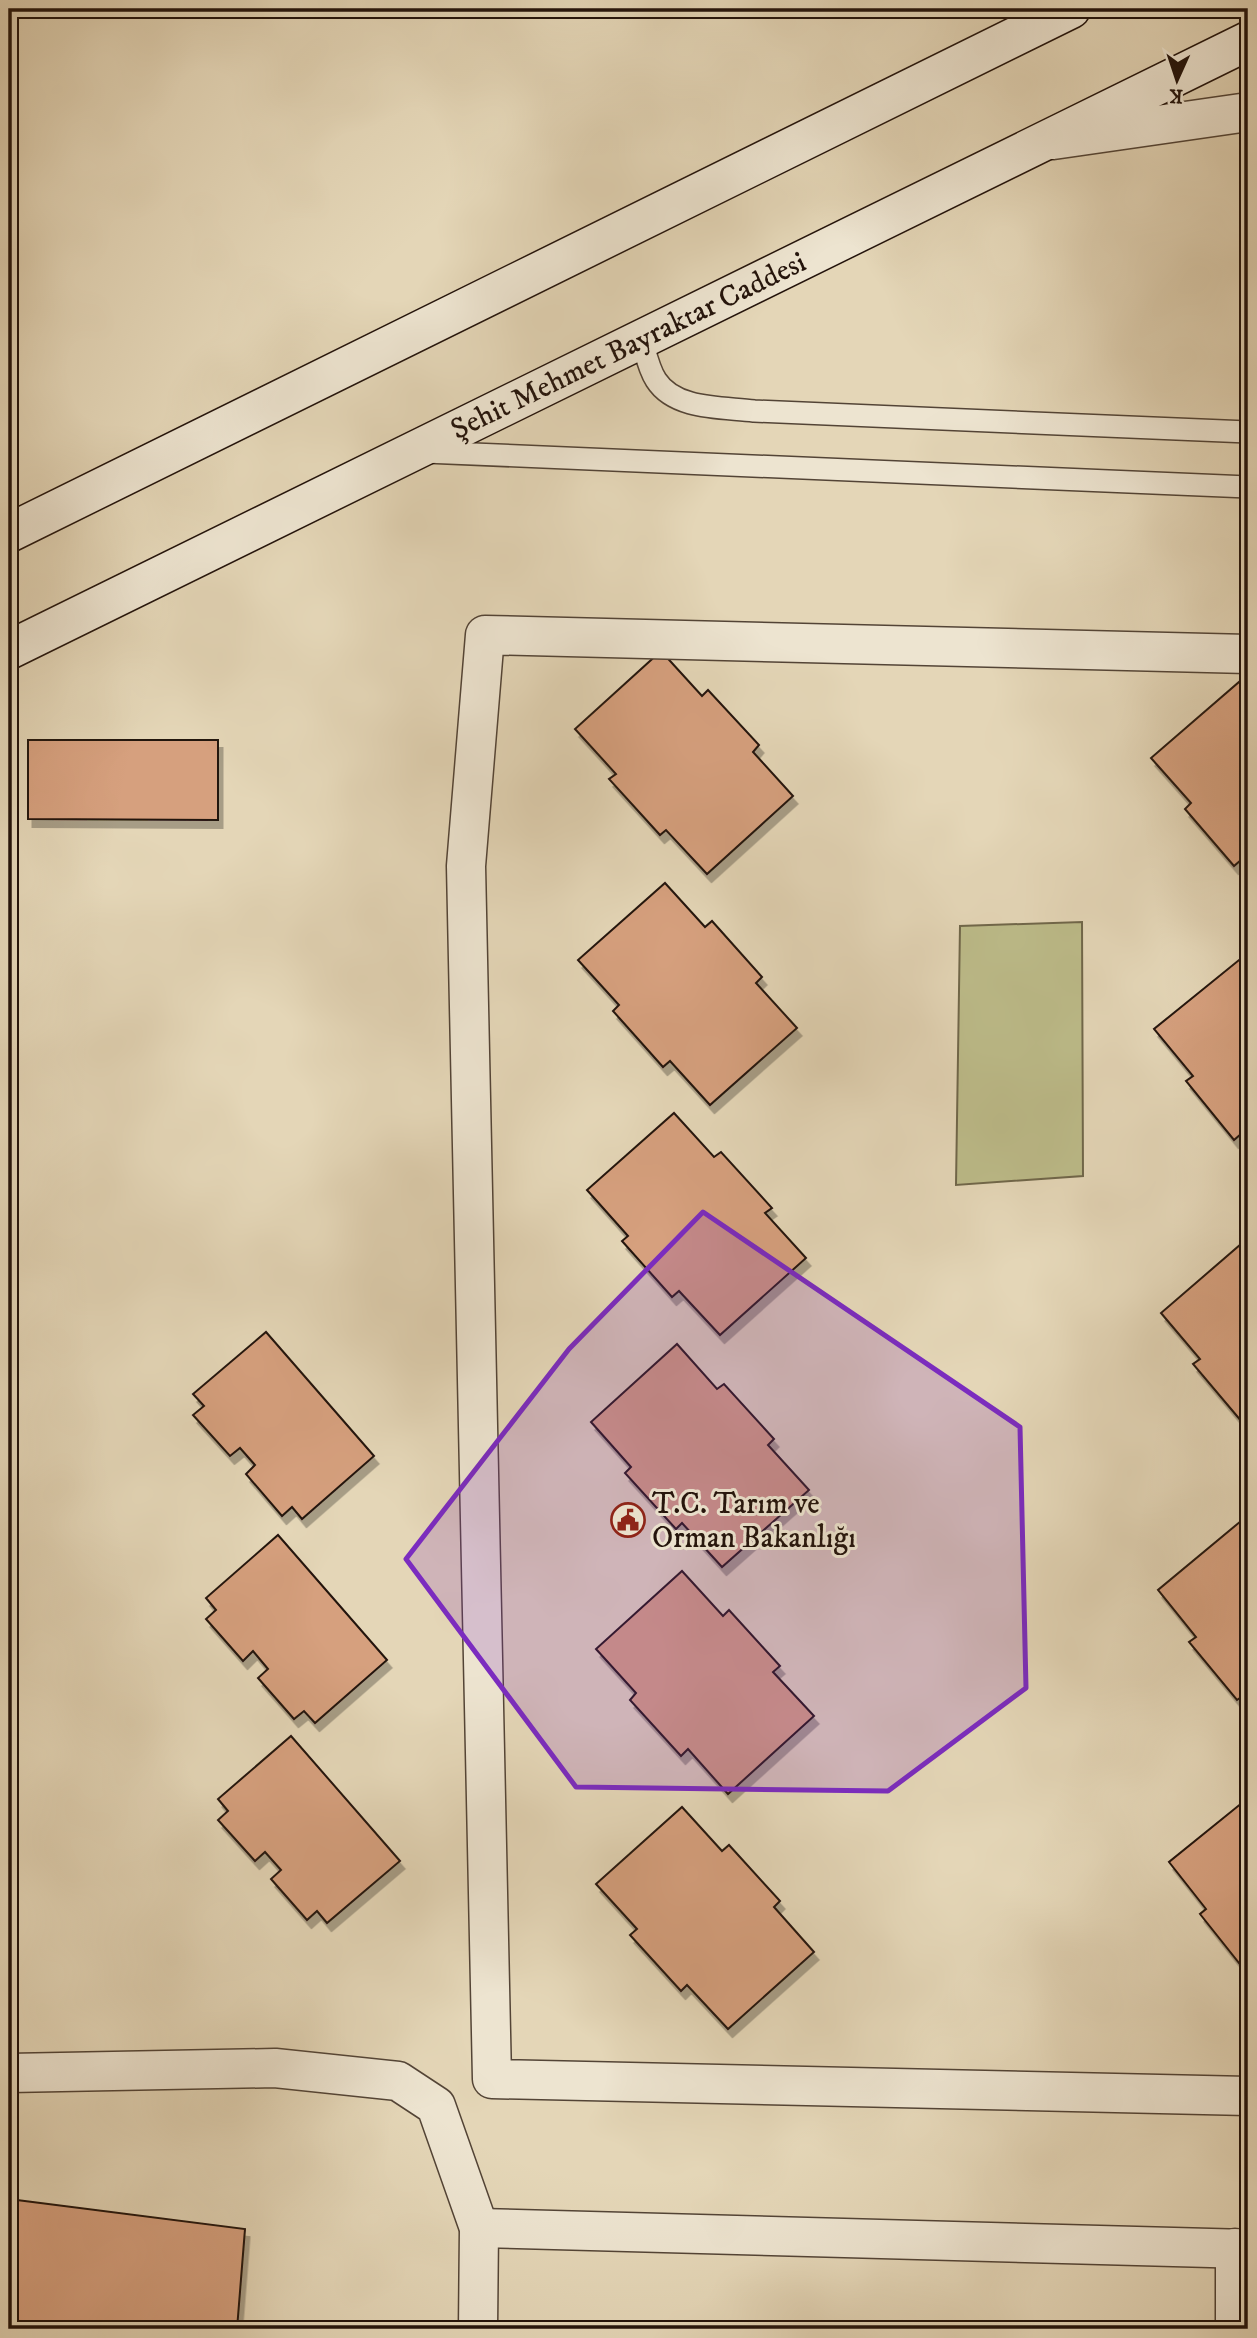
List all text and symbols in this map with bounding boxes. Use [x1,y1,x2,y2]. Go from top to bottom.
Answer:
north arrow [1142,46,1212,116]
text: K [1168,84,1183,107]
street label: Şehit Mehmet Bayraktar Caddesi [445,244,812,449]
place label: T.C. Tarım ve Orman Bakanlığı [652,1486,856,1557]
public building icon: T.C. Tarım ve Orman Bakanlığı [609,1501,647,1539]

